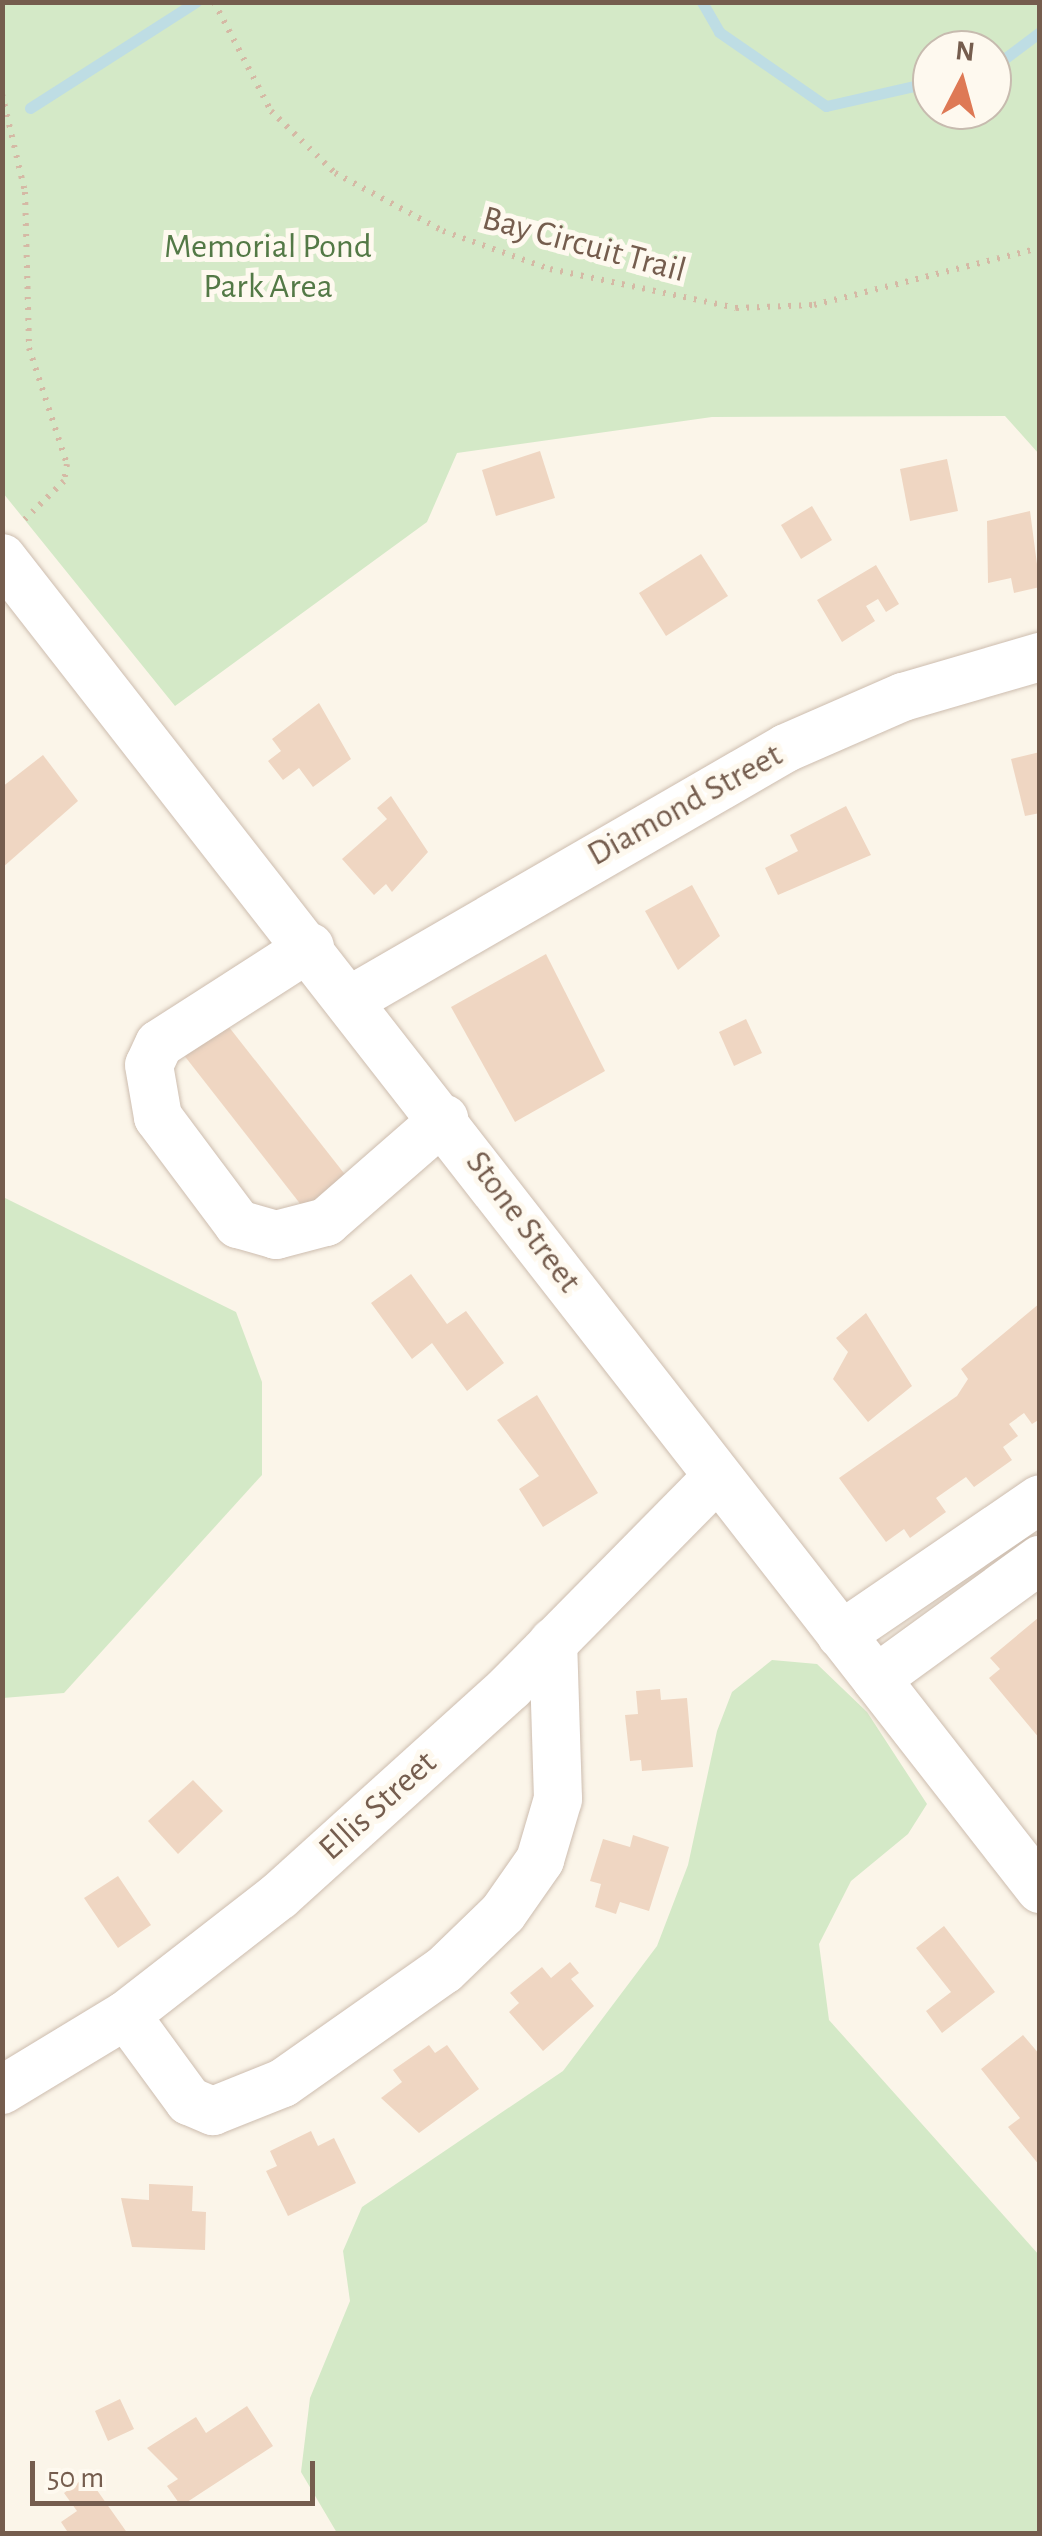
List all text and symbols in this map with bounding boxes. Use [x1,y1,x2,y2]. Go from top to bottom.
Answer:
north arrow [912,30,1012,130]
text: N [954,37,976,67]
street label: Bay Circuit Trail [478,198,690,292]
park label: Memorial Pond Park Area [164,226,372,308]
street label: Diamond Street [580,734,790,876]
street label: Stone Street [456,1143,590,1301]
street label: Ellis Street [311,1742,445,1870]
scale bar [35,2441,320,2503]
text: 50 m [47,2463,104,2493]

